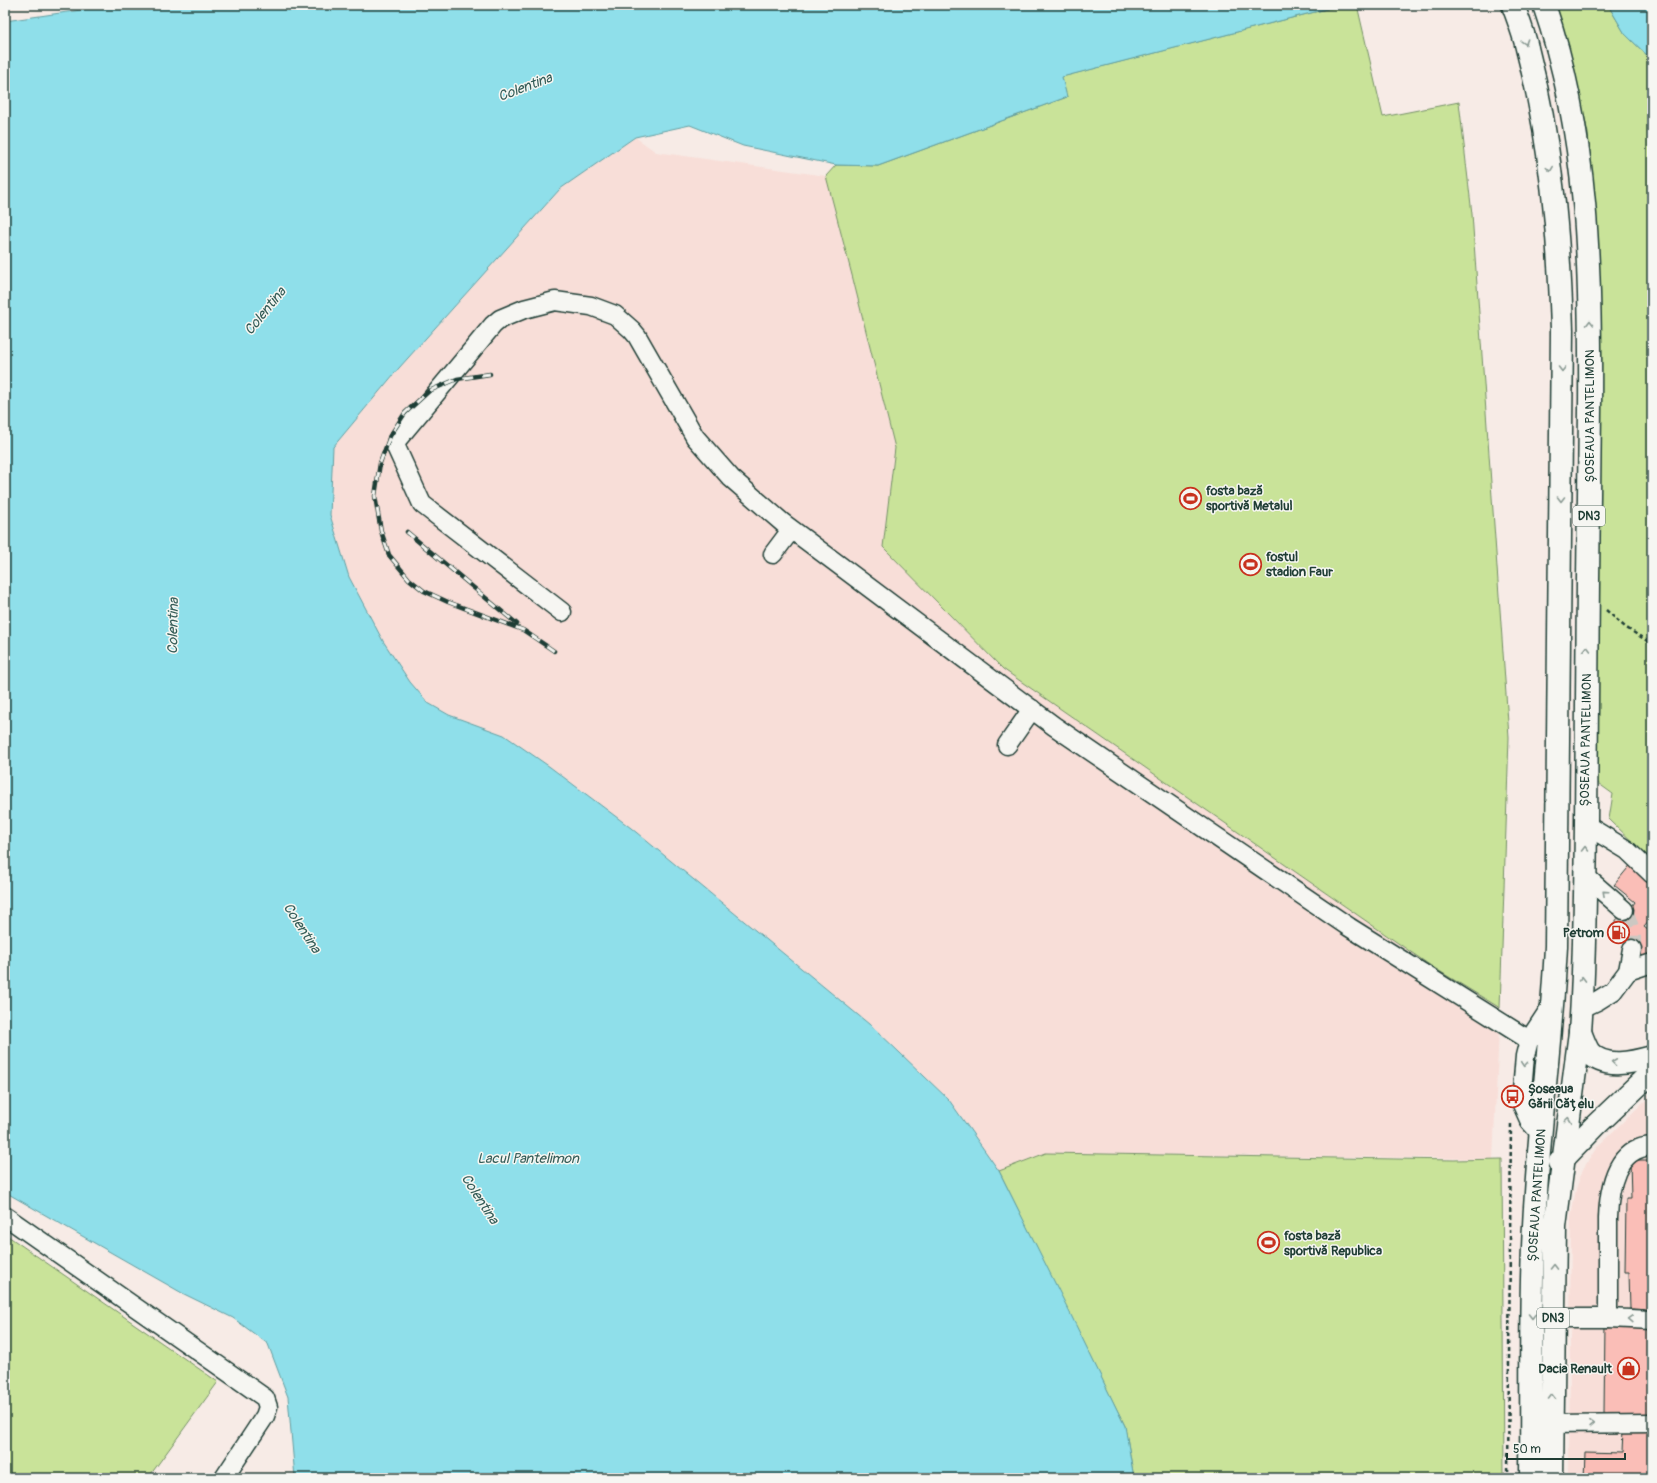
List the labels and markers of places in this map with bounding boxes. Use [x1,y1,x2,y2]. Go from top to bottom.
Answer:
place label: fosta bază sportivă Metalul [1206,483,1293,514]
sports icon: fosta bază sportivă Metalul [1177,485,1203,511]
place label: fostul stadion Faur [1266,549,1333,580]
sports icon: fostul stadion Faur [1238,551,1264,577]
fuel station icon: Petrom [1606,920,1632,946]
place label: Petrom [1563,925,1604,941]
place label: Șoseaua Gării Cățelu [1528,1081,1594,1112]
bus stop icon: Șoseaua Gării Cățelu [1499,1083,1525,1109]
place label: fosta bază sportivă Republica [1284,1228,1382,1259]
sports icon: fosta bază sportivă Republica [1256,1230,1282,1256]
shop icon: Dacia Renault [1615,1356,1641,1382]
place label: Dacia Renault [1538,1361,1613,1377]

